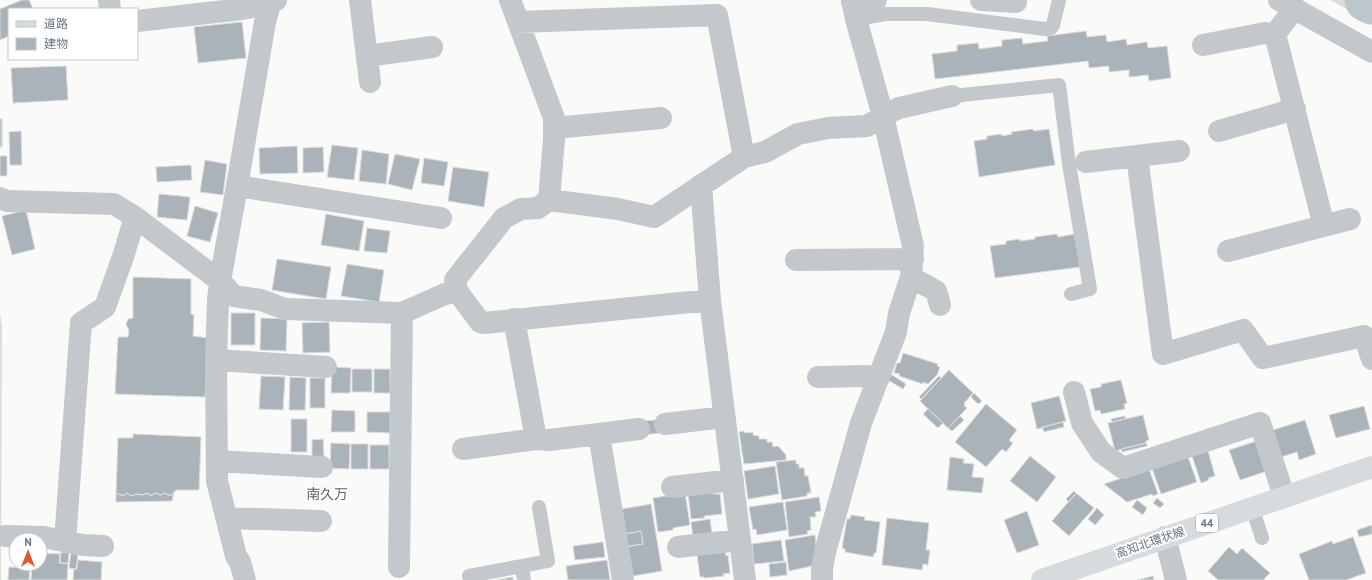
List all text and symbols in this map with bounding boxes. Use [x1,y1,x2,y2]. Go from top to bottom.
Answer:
legend [8,8,138,60]
text: 道路 [44,16,68,31]
text: 建物 [44,36,68,51]
district label: 南久万 [306,485,348,503]
road number: 44 [1196,514,1218,532]
street label: 高知北環状線 [1114,523,1186,561]
north arrow [8,532,48,572]
text: N [24,535,32,549]

